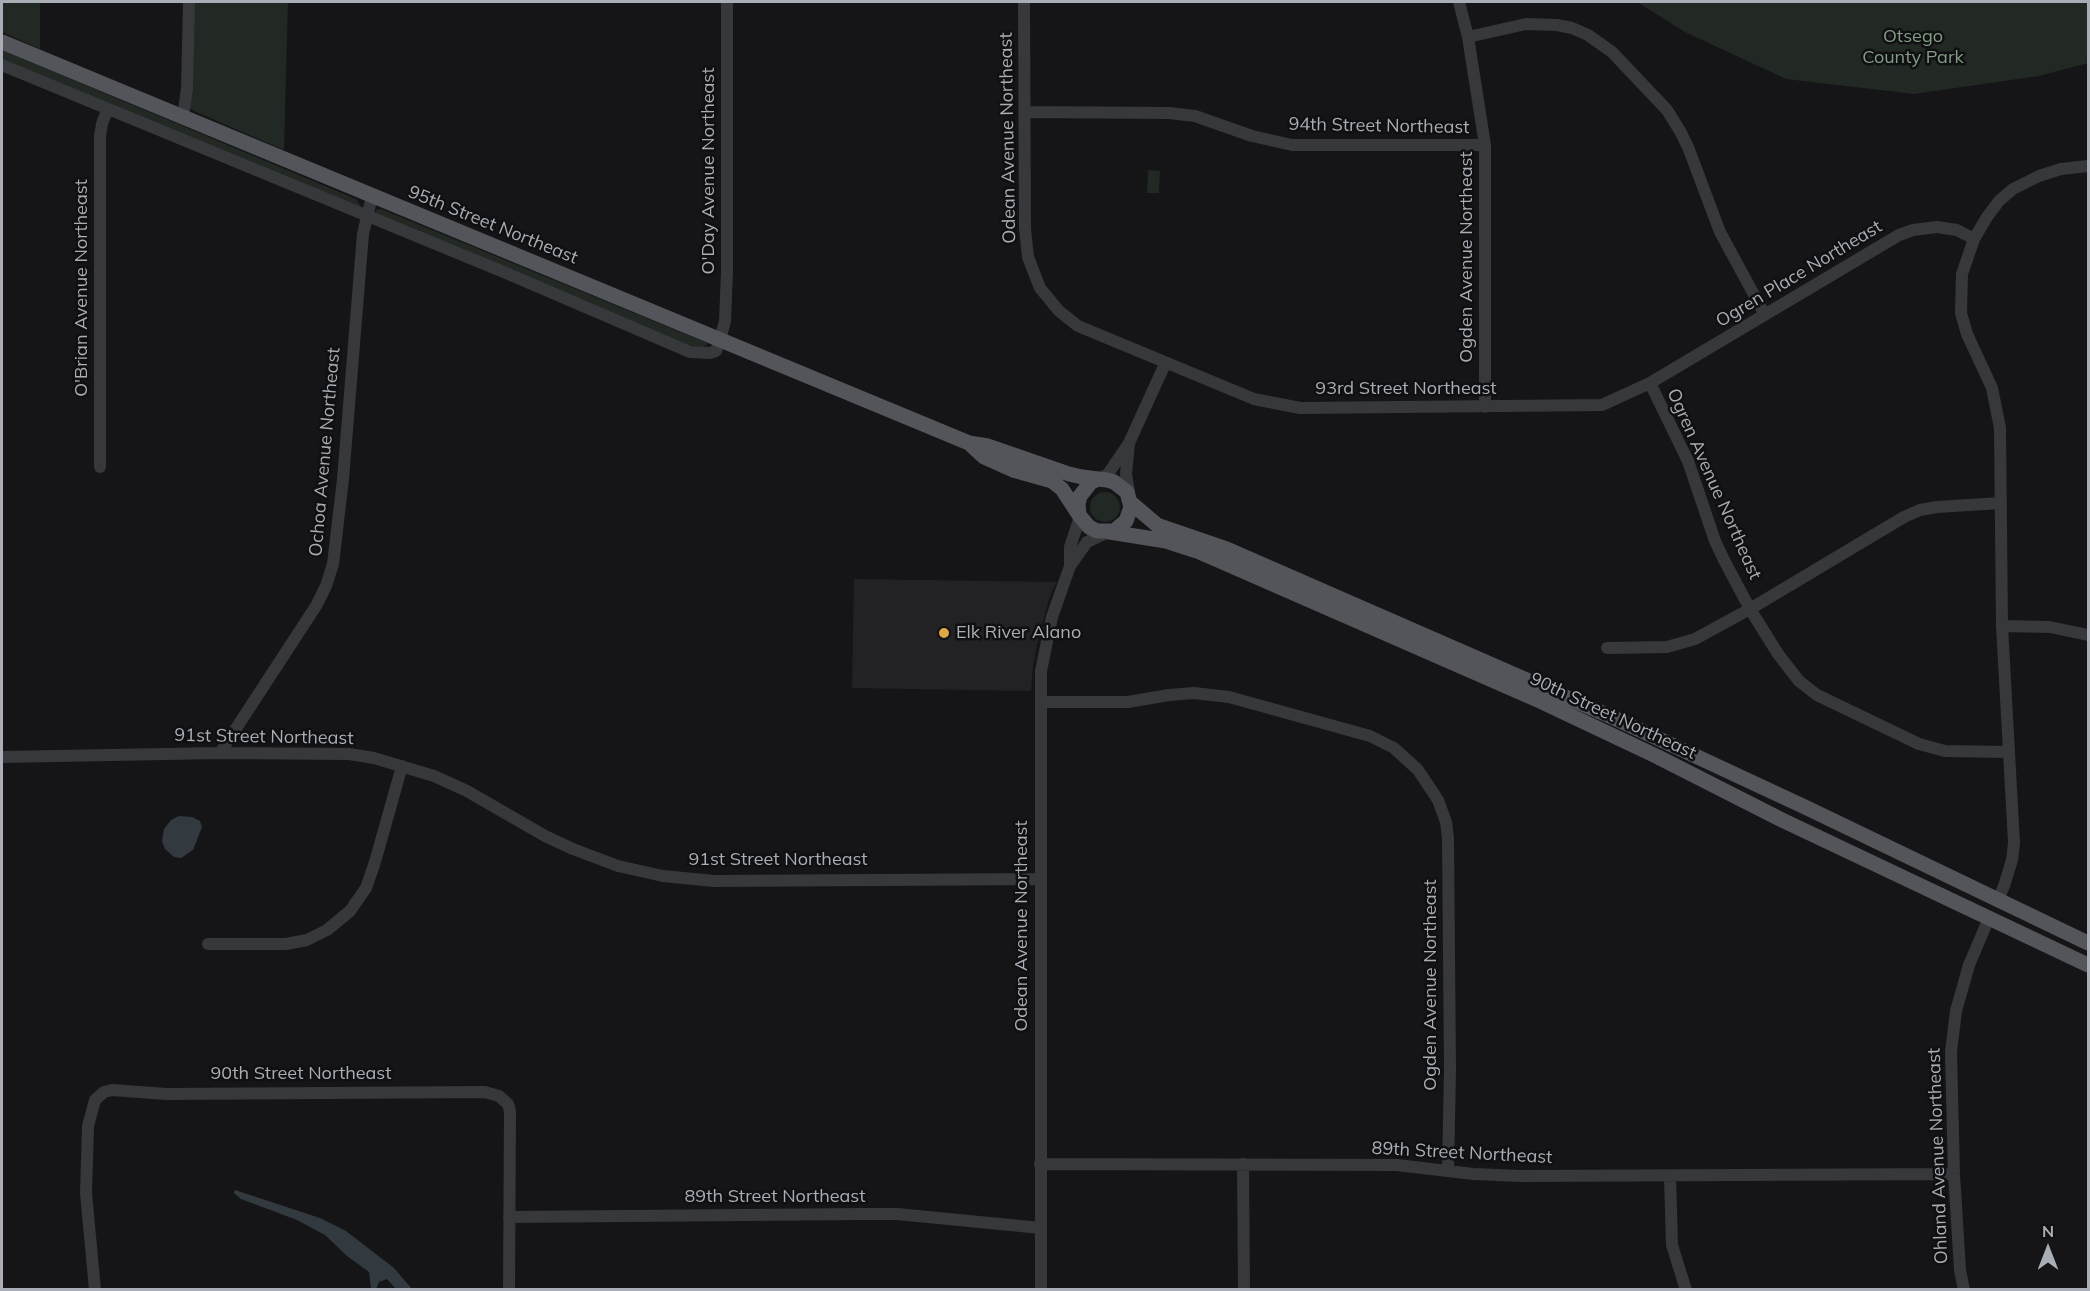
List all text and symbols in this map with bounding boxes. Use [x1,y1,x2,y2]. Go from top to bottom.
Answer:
park label: Otsego County Park [1862,26,1964,68]
street label: Odean Avenue Northeast [995,32,1021,244]
street label: O'Day Avenue Northeast [698,68,720,274]
street label: 94th Street Northeast [1288,114,1470,138]
street label: Ogden Avenue Northeast [1456,151,1478,363]
street label: O'Brian Avenue Northeast [71,179,93,397]
street label: 95th Street Northeast [405,181,581,269]
street label: Ogren Place Northeast [1712,216,1886,332]
street label: Ochoa Avenue Northeast [305,347,345,557]
street label: 93rd Street Northeast [1315,378,1497,400]
street label: Ogren Avenue Northeast [1662,385,1766,583]
place label: Elk River Alano [956,622,1081,644]
marker: Elk River Alano [937,626,951,640]
street label: 90th Street Northeast [1526,668,1700,764]
street label: 91st Street Northeast [174,725,354,749]
street label: Odean Avenue Northeast [1011,820,1033,1032]
street label: 91st Street Northeast [688,849,868,871]
street label: Ogden Avenue Northeast [1420,879,1442,1091]
street label: Ohland Avenue Northeast [1923,1048,1953,1264]
street label: 90th Street Northeast [211,1063,391,1085]
street label: 89th Street Northeast [1371,1137,1553,1169]
street label: 89th Street Northeast [685,1186,865,1208]
north arrow [2018,1219,2078,1279]
text: N [2042,1221,2054,1241]

